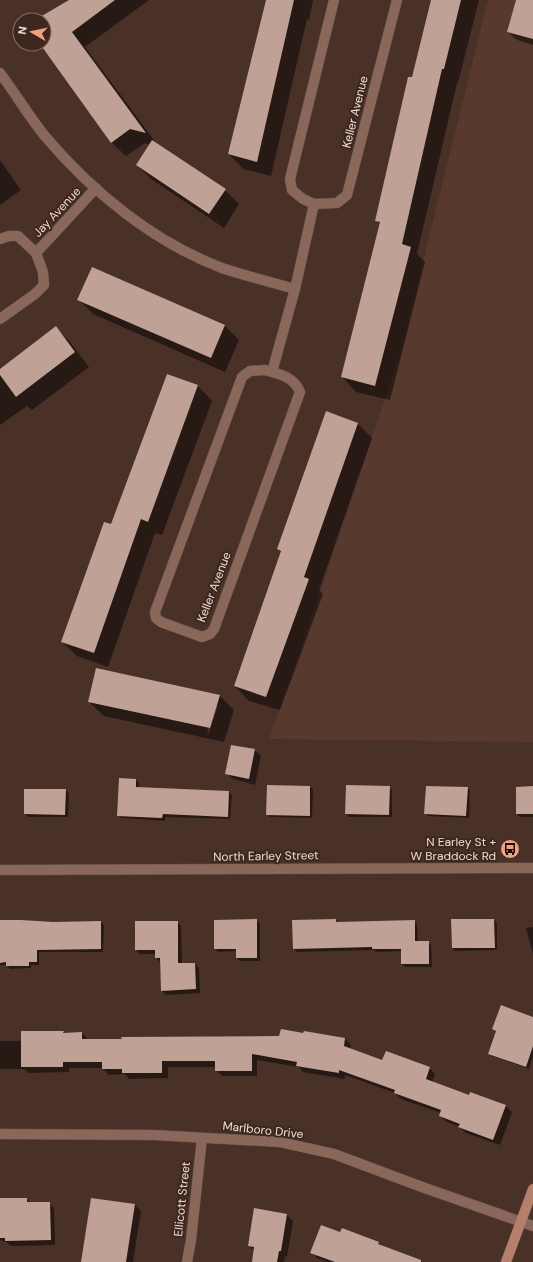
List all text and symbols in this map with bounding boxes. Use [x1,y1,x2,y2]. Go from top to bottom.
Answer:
north arrow [12,12,52,52]
text: N [15,25,30,35]
street label: Keller Avenue [338,74,372,150]
street label: Jay Avenue [30,183,84,240]
street label: Keller Avenue [193,549,235,624]
place label: N Earley St + W Braddock Rd [410,834,496,864]
bus stop icon: N Earley St + W Braddock Rd [499,838,521,860]
street label: North Earley Street [213,847,319,865]
street label: Marlboro Drive [222,1118,304,1142]
street label: Ellicott Street [170,1160,194,1237]

